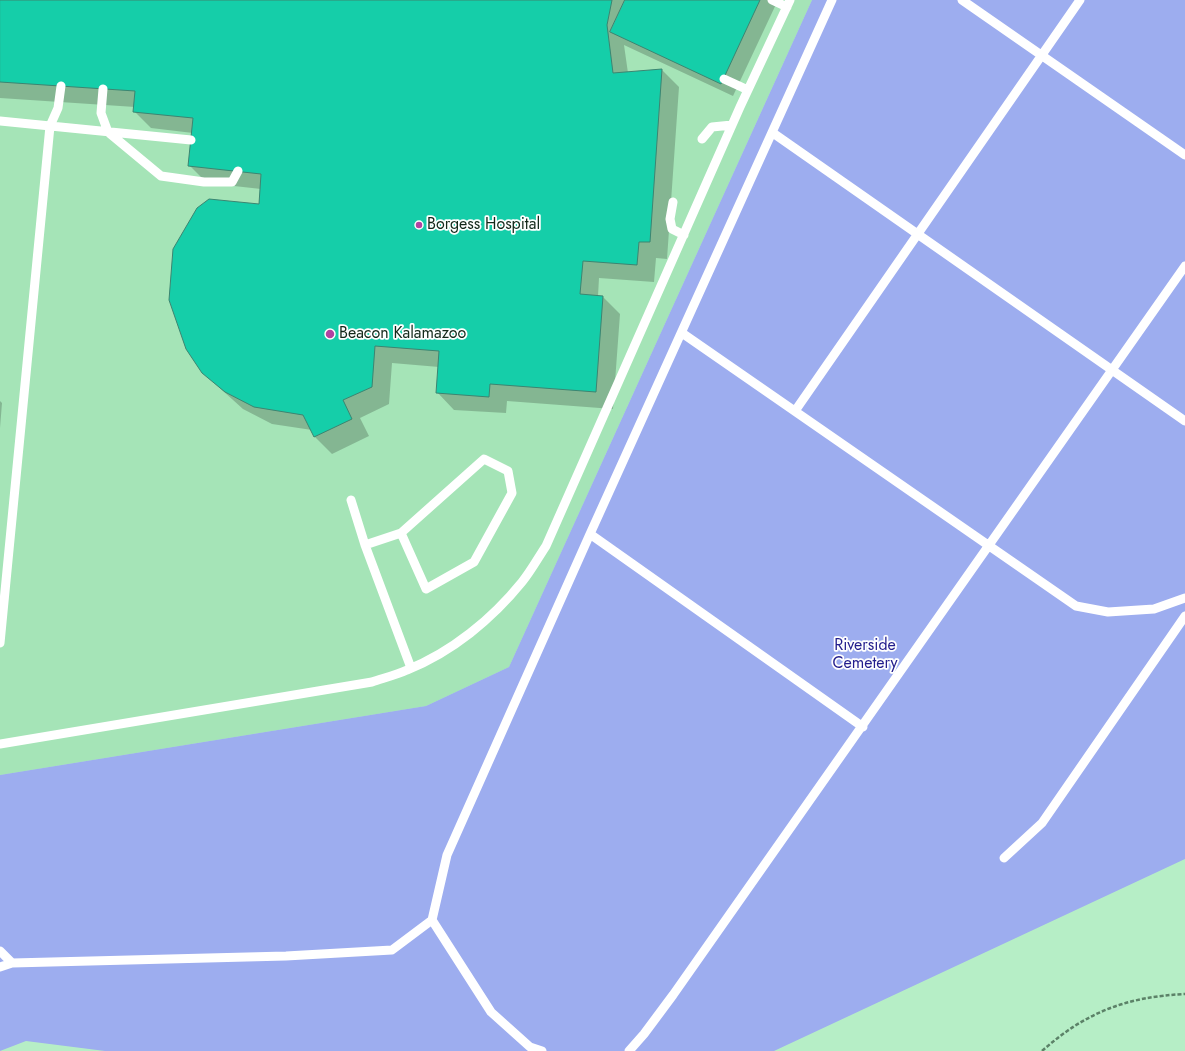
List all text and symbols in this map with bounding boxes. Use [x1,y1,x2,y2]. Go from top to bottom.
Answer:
place label: Borgess Hospital [427,215,540,235]
marker: Borgess Hospital [414,220,424,230]
place label: Beacon Kalamazoo [339,324,466,344]
marker: Beacon Kalamazoo [324,328,336,340]
park label: Riverside Cemetery [832,636,898,674]

